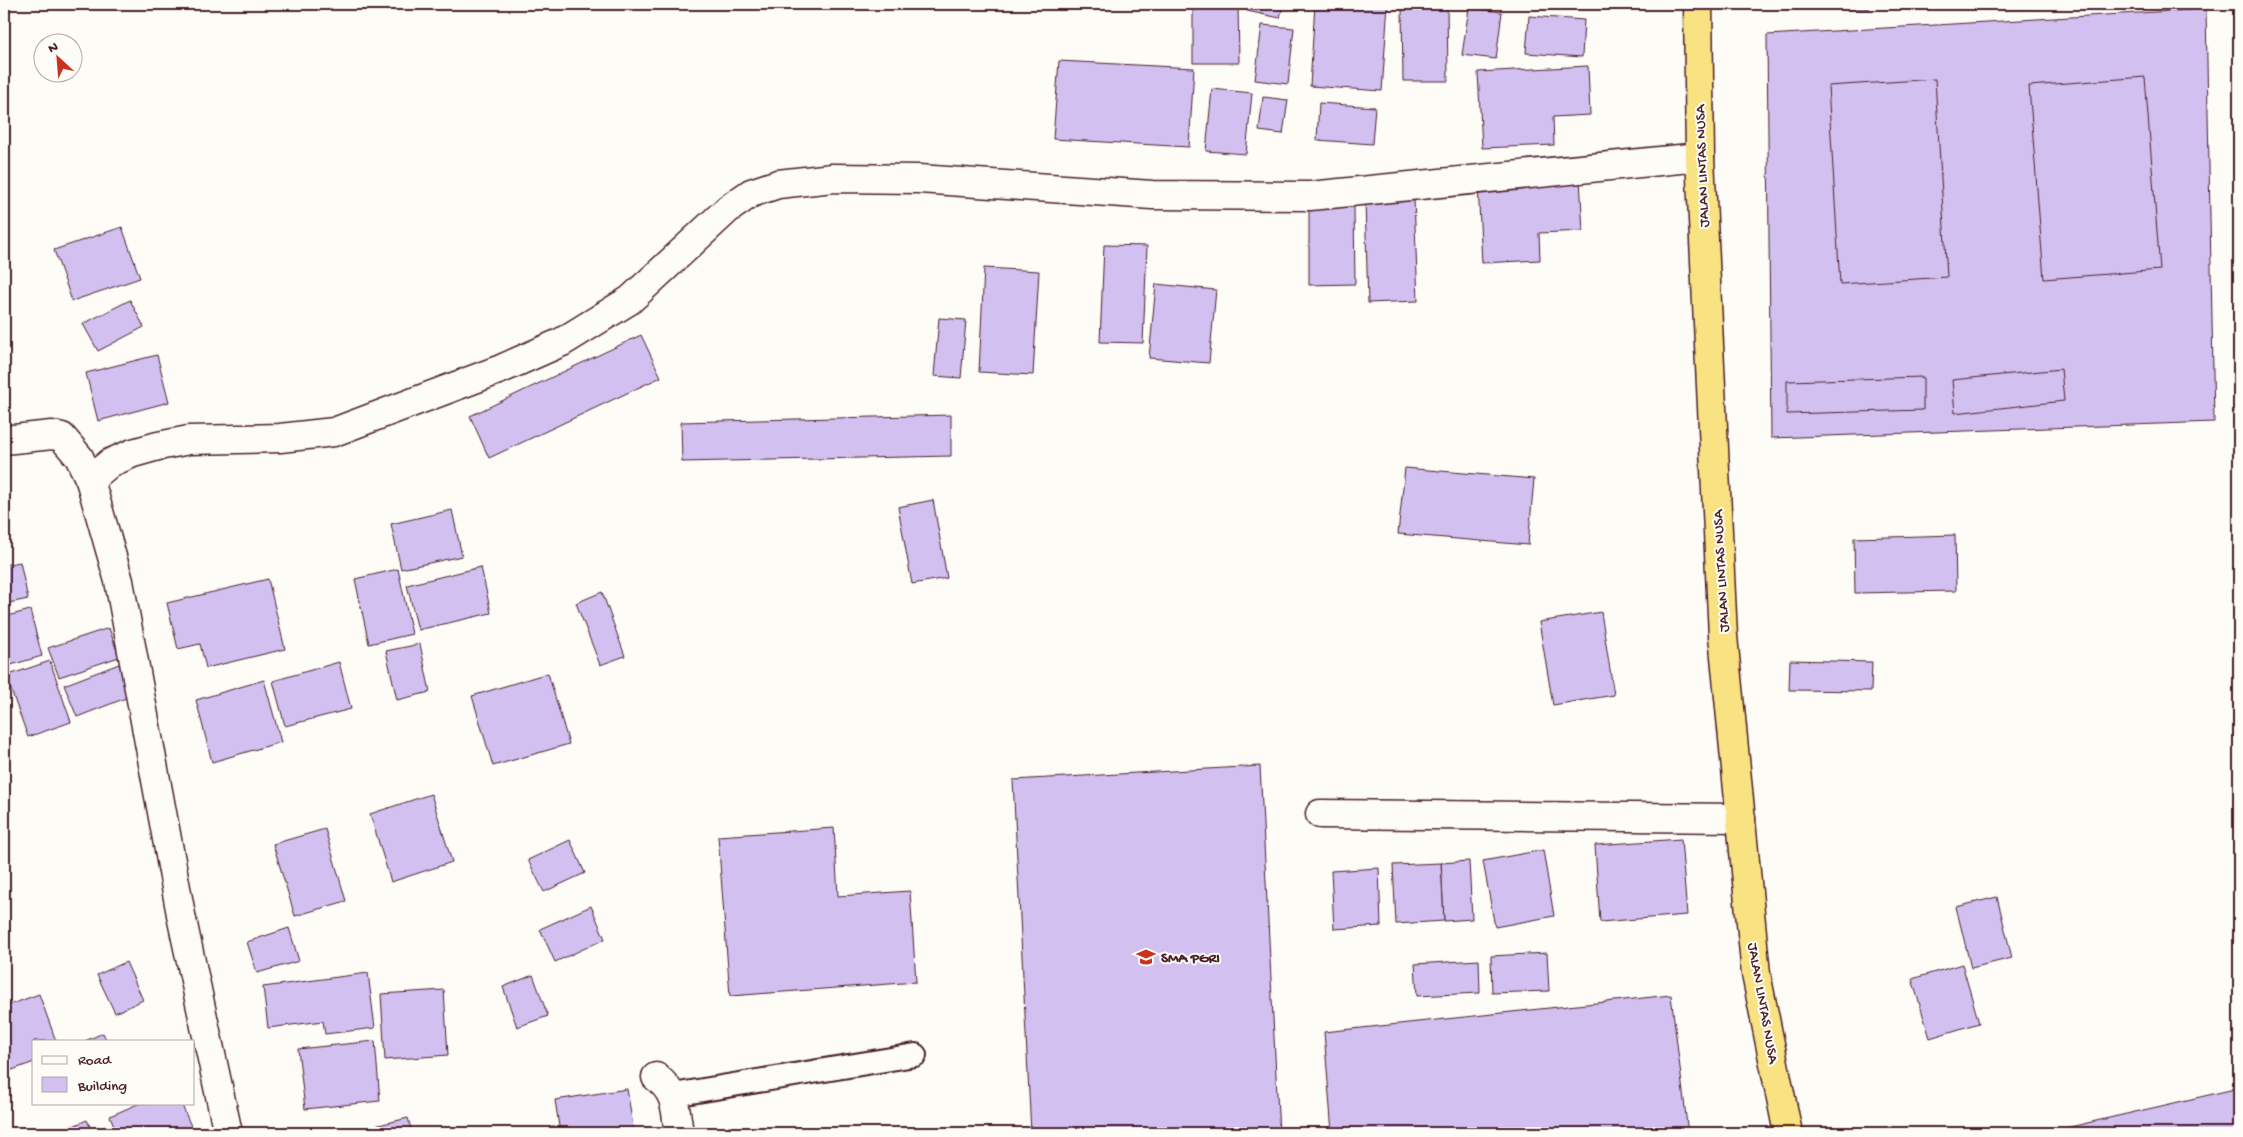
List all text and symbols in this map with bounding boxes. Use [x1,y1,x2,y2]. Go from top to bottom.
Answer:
north arrow [32,32,82,82]
text: N [46,39,61,58]
street label: JALAN LINTAS NUSA [1692,103,1714,228]
street label: JALAN LINTAS NUSA [1710,508,1734,633]
street label: JALAN LINTAS NUSA [1743,941,1782,1066]
school or university icon: SMA PGRI [1135,946,1157,968]
place label: SMA PGRI [1161,950,1220,968]
legend [32,1040,195,1104]
text: Road [78,1052,112,1070]
text: Building [77,1078,127,1096]

